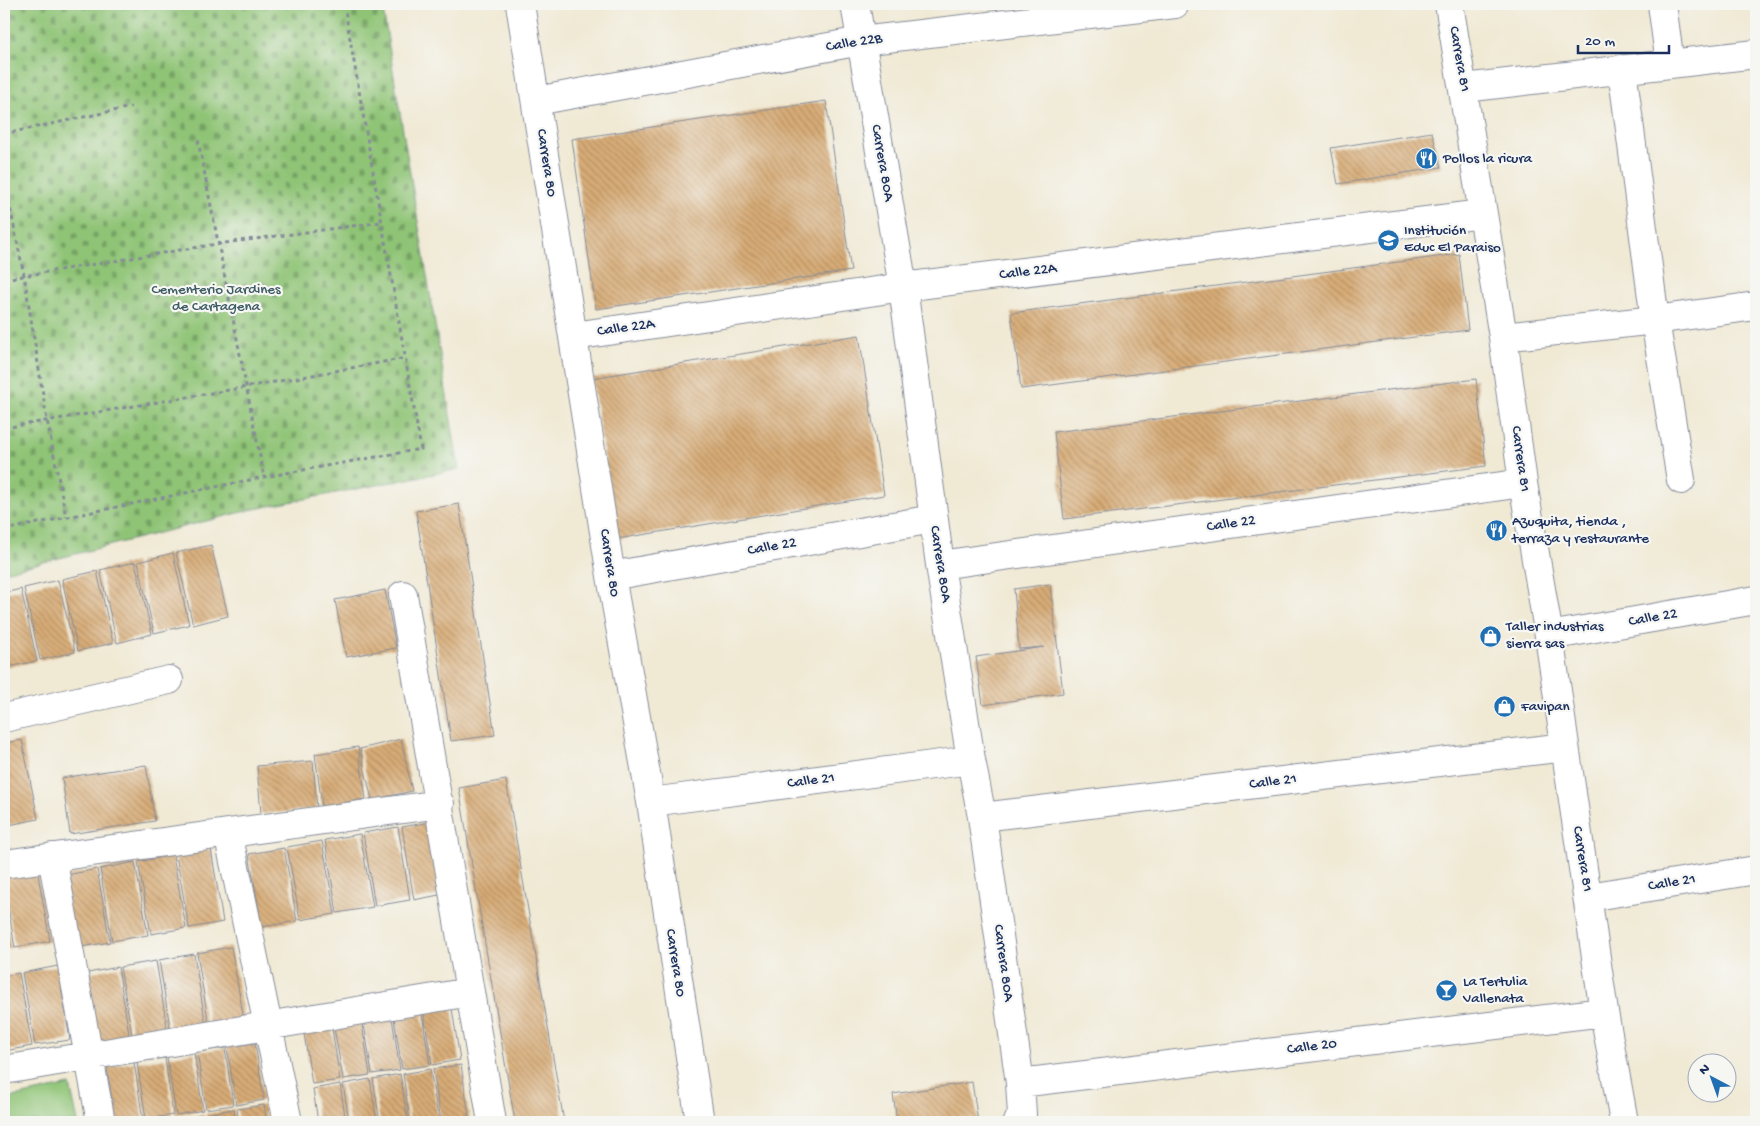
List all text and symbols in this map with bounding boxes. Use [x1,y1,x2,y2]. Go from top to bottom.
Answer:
scale bar [1578,22,1669,54]
street label: Carrera 81 [1444,25,1474,93]
street label: Calle 22B [825,30,884,56]
text: 20 m [1585,33,1615,51]
street label: Carrera 80A [866,123,898,204]
street label: Carrera 80 [532,128,560,199]
restaurant icon: Pollos la ricura [1415,147,1439,171]
place label: Pollos la ricura [1442,150,1533,168]
place label: Institución Educ El Paraiso [1404,222,1501,257]
school or university icon: Institución Educ El Paraiso [1376,228,1400,252]
street label: Calle 22A [998,259,1059,284]
park label: Cementerio Jardines de Cartagena [151,281,281,316]
street label: Calle 22A [596,315,657,341]
street label: Carrera 81 [1506,425,1534,493]
street label: Calle 22 [1205,512,1257,536]
place label: Azuquita, tienda , terraza y restaurante [1511,513,1649,548]
restaurant icon: Azuquita, tienda , terraza y restaurante [1484,519,1508,543]
street label: Carrera 80A [925,524,955,605]
street label: Carrera 80 [595,528,623,599]
street label: Calle 22 [746,534,798,560]
street label: Calle 22 [1627,605,1679,631]
place label: Taller industrias sierra sas [1505,618,1604,653]
shop icon: Taller industrias sierra sas [1478,624,1502,648]
shop icon: Favipan [1493,695,1517,719]
place label: Favipan [1520,698,1570,716]
street label: Calle 21 [786,769,836,793]
street label: Calle 21 [1248,770,1298,794]
street label: Carrera 81 [1568,825,1596,893]
street label: Calle 21 [1647,870,1697,896]
street label: Carrera 80A [989,923,1017,1004]
street label: Carrera 80 [661,928,689,999]
place label: La Tertulia Vallenata [1462,973,1528,1008]
bar icon: La Tertulia Vallenata [1435,979,1459,1003]
street label: Calle 20 [1286,1035,1339,1059]
north arrow [1688,1054,1738,1104]
text: N [1696,1061,1714,1079]

